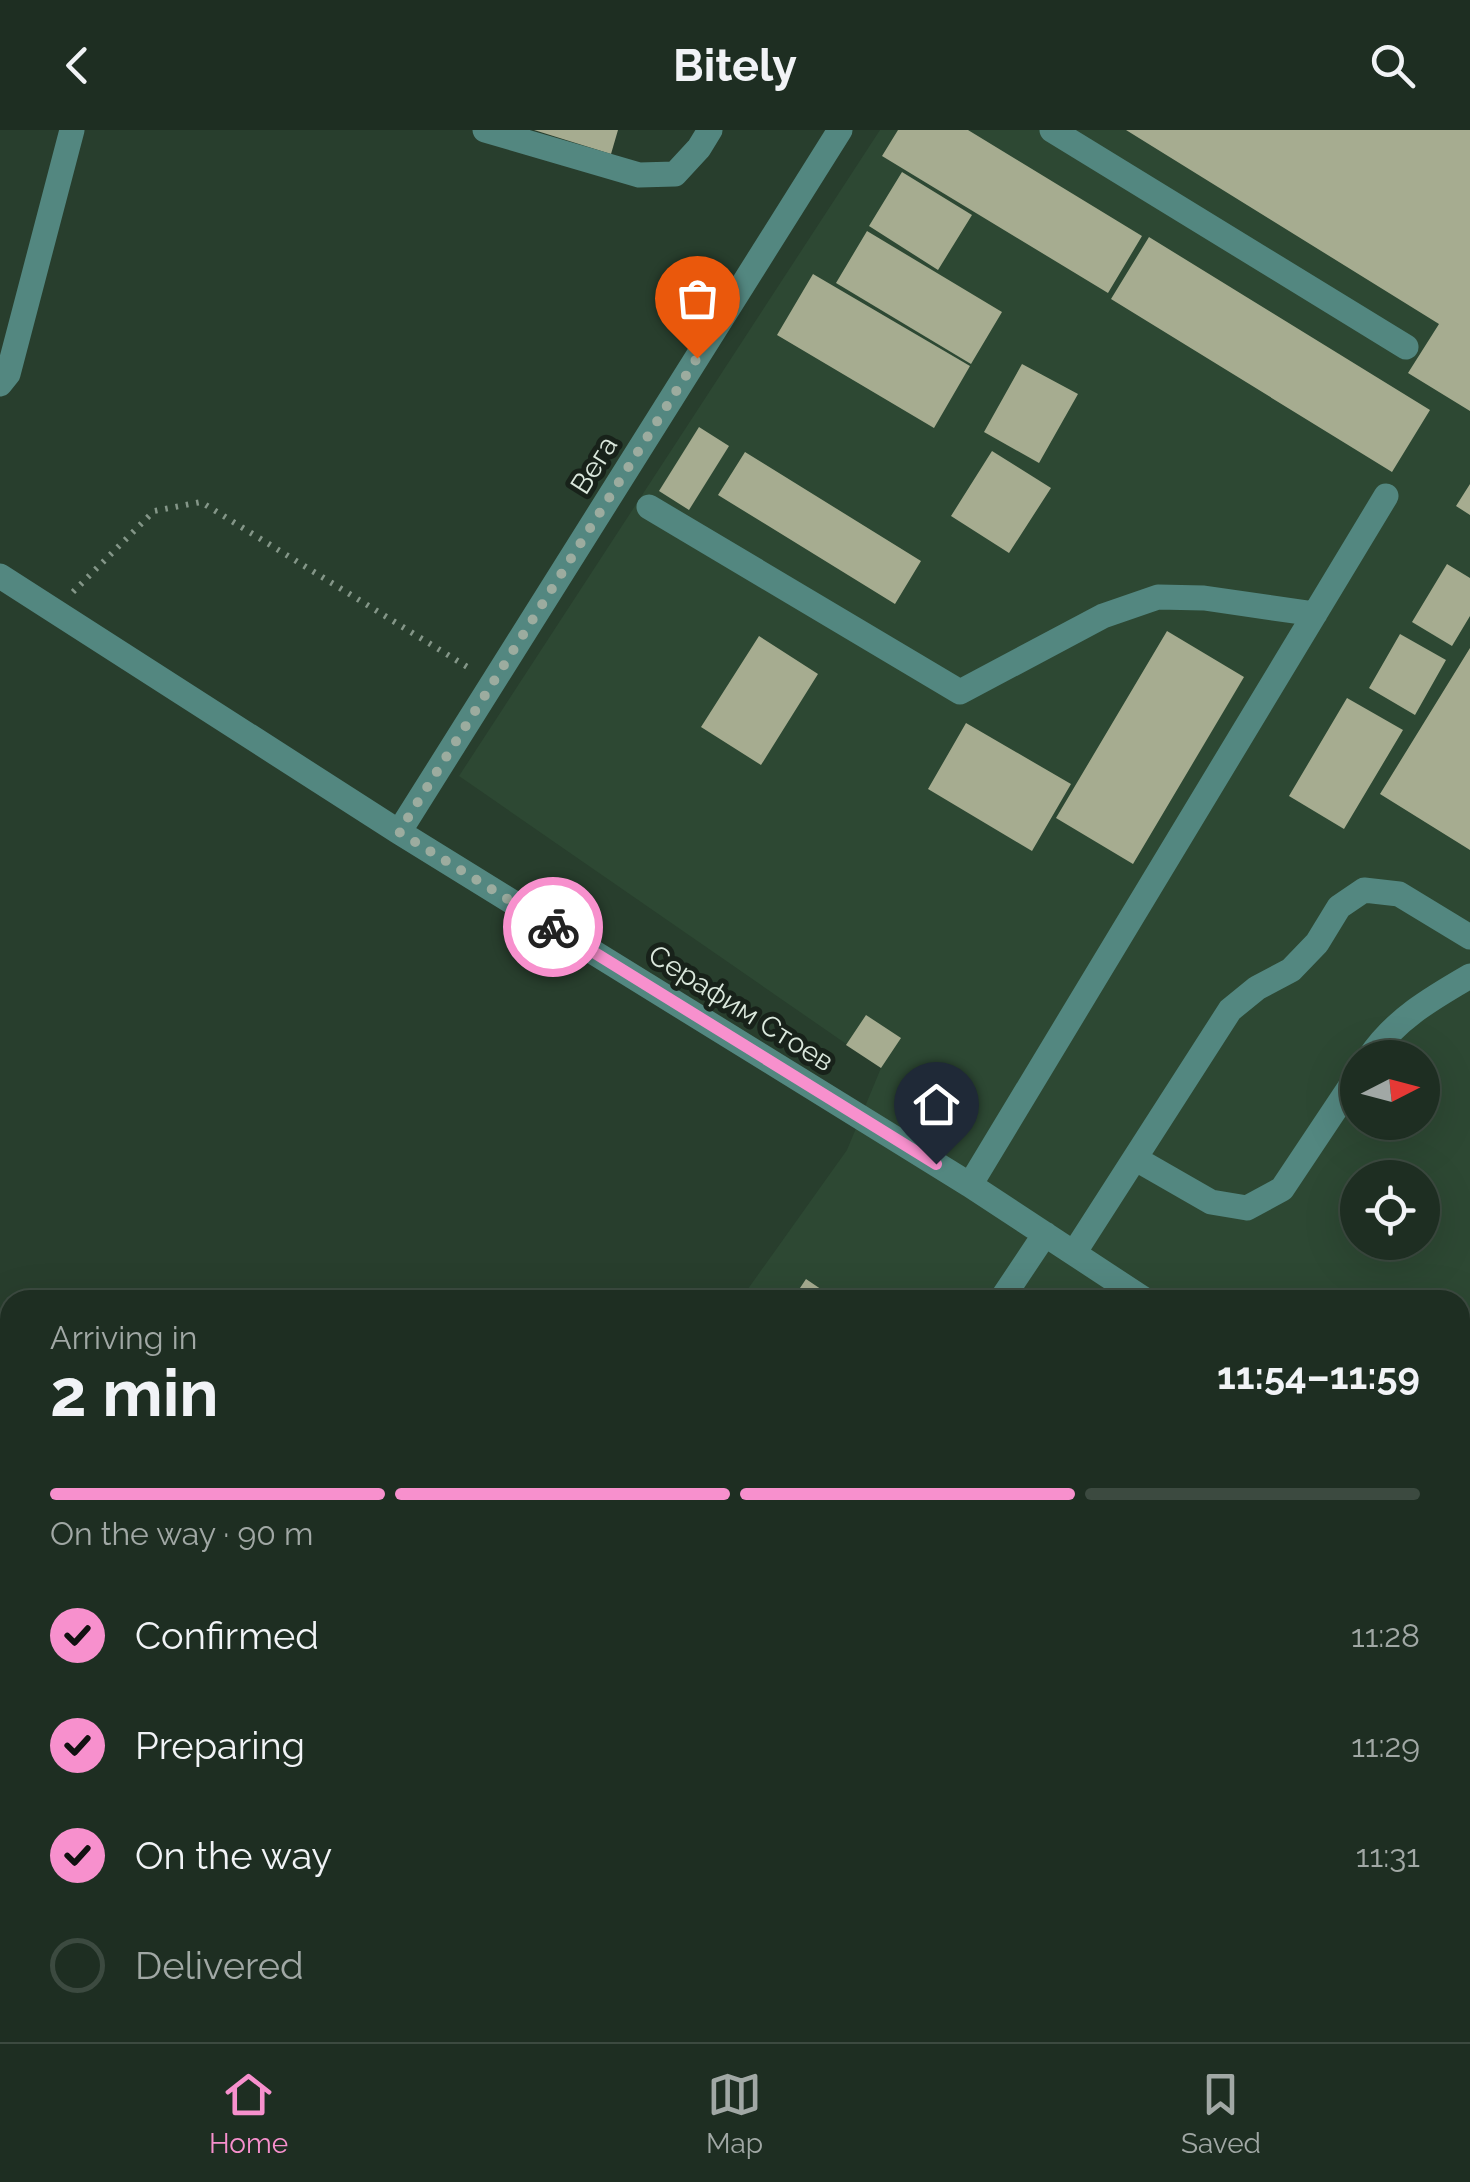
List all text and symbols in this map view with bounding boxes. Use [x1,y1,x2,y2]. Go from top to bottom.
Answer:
icon: back [50,38,105,93]
icon: search [1365,38,1420,93]
text: Bitely [673,39,797,92]
pin [655,256,740,359]
icon: bag [670,271,725,326]
street label: Вега [564,430,624,500]
courier [503,877,603,977]
icon: bike [526,900,581,955]
street label: Серафим Стоев [642,938,840,1078]
north arrow [1340,1040,1440,1140]
map controls [1340,1040,1440,1260]
pin [894,1062,979,1165]
icon: home [909,1077,964,1132]
button: locate [1340,1160,1440,1260]
text: Arriving in [50,1319,197,1356]
text: 11:54–11:59 [1217,1353,1420,1398]
text: 2 min [50,1355,219,1431]
text: On the way · 90 m [50,1515,313,1552]
icon: check [50,1608,105,1663]
text: Confirmed [135,1613,319,1658]
text: 11:28 [1351,1617,1420,1654]
icon: check [50,1718,105,1773]
text: Preparing [135,1723,305,1768]
text: 11:29 [1351,1727,1420,1764]
icon: check [50,1828,105,1883]
text: On the way [135,1833,332,1878]
text: 11:31 [1356,1837,1420,1874]
text: Delivered [135,1943,304,1988]
tab: Home [209,2067,288,2160]
tab: Map [706,2067,763,2160]
tab: Saved [1181,2067,1261,2160]

